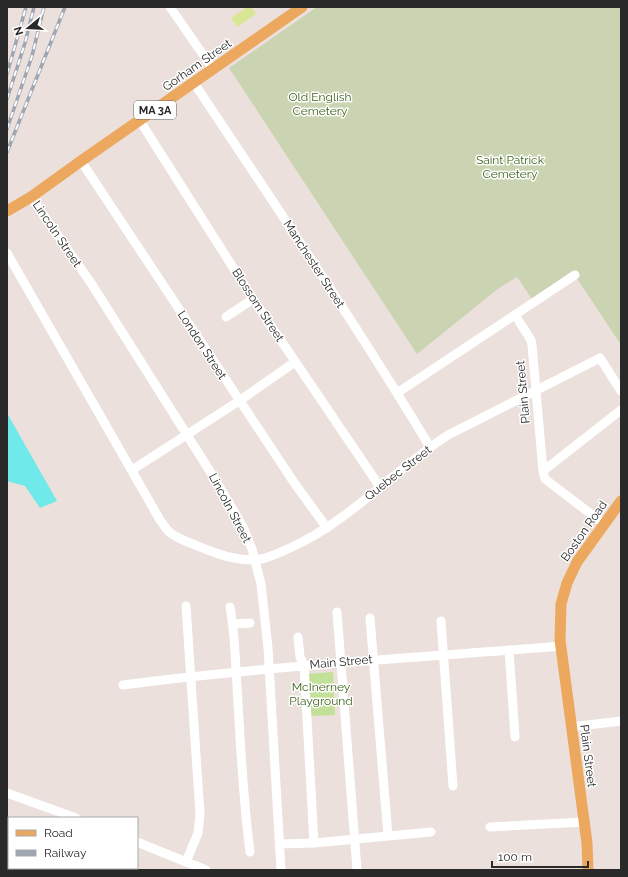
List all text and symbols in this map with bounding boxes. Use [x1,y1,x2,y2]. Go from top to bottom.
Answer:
north arrow [8,8,48,48]
text: N [11,25,26,37]
street label: Gorham Street [160,36,234,94]
park label: Old English Cemetery [288,90,352,118]
road number: MA 3A [134,101,176,119]
park label: Saint Patrick Cemetery [476,153,545,181]
street label: Lincoln Street [30,198,84,270]
street label: Manchester Street [280,218,348,310]
street label: Blossom Street [229,266,287,344]
street label: London Street [175,308,229,382]
street label: Plain Street [513,360,533,424]
street label: Quebec Street [362,443,434,503]
street label: Lincoln Street [206,471,254,545]
street label: Boston Road [558,498,610,564]
street label: Main Street [309,652,373,672]
park label: McInerney Playground [289,680,353,708]
street label: Plain Street [577,724,599,788]
legend [8,817,138,869]
text: Road [44,826,73,840]
scale bar [492,843,588,869]
text: Railway [44,846,87,860]
text: 100 m [498,850,532,864]

